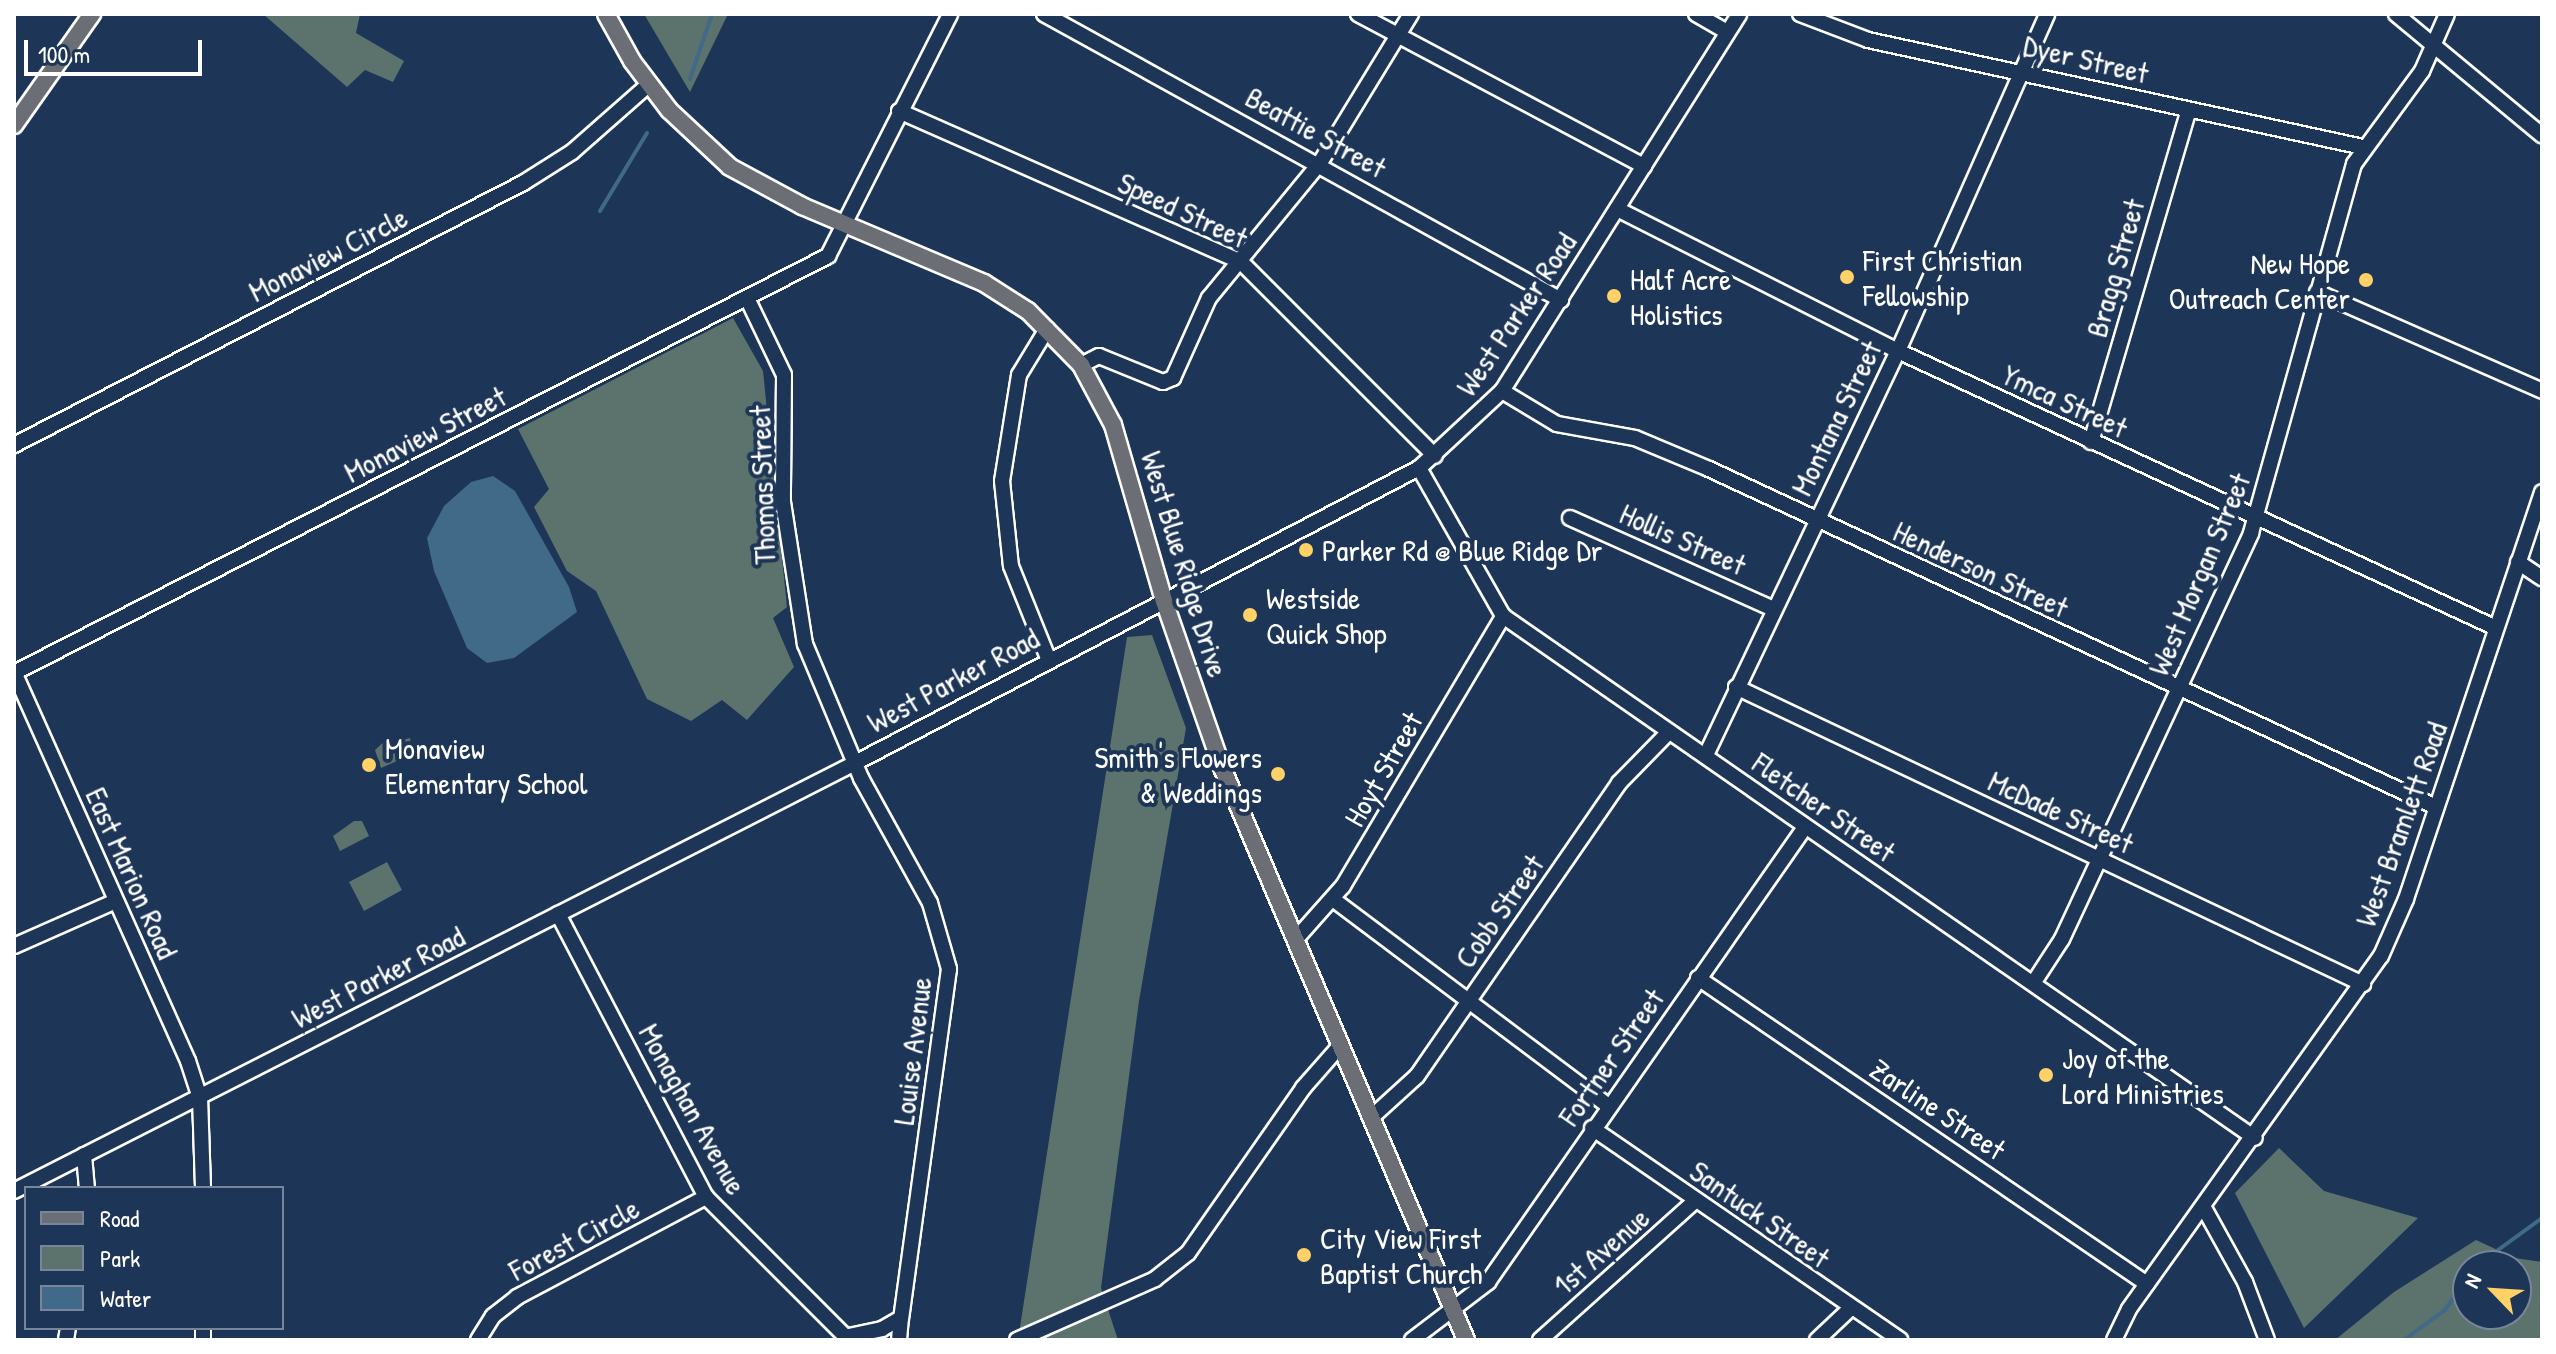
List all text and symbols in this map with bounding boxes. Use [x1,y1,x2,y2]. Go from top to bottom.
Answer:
scale bar [28,24,206,74]
street label: Dyer Street [2020,27,2152,91]
text: 100 m [38,38,90,70]
street label: Beattie Street [1240,79,1392,185]
street label: Speed Street [1112,164,1254,256]
street label: Bragg Street [2078,195,2152,341]
street label: Monaview Circle [243,199,413,309]
street label: West Parker Road [1448,226,1584,402]
place label: First Christian Fellowship [1863,242,2023,312]
place label: New Hope Outreach Center [2169,245,2350,316]
place label: Half Acre Holistics [1630,261,1731,332]
marker: First Christian Fellowship [1838,268,1856,286]
marker: New Hope Outreach Center [2357,271,2375,289]
marker: Half Acre Holistics [1605,287,1623,305]
street label: Montana Street [1783,335,1889,501]
street label: Ymca Street [1997,356,2133,446]
street label: Monaview Street [338,378,512,490]
street label: Thomas Street [741,405,783,565]
street label: West Blue Ridge Drive [1134,447,1236,681]
street label: West Morgan Street [2140,468,2258,680]
street label: Hollis Street [1614,495,1752,583]
street label: Henderson Street [1888,513,2074,625]
place label: Parker Rd @ Blue Ridge Dr [1322,532,1602,568]
marker: Parker Rd @ Blue Ridge Dr [1297,541,1315,559]
place label: Westside Quick Shop [1266,580,1387,650]
marker: Westside Quick Shop [1241,606,1259,624]
street label: West Parker Road [861,620,1045,740]
street label: Hoyt Street [1336,705,1430,833]
street label: West Bramlett Road [2347,717,2455,931]
place label: Monaview Elementary School [385,730,587,800]
place label: Smith's Flowers & Weddings [1095,739,1262,810]
street label: Fletcher Street [1746,745,1902,869]
marker: Monaview Elementary School [360,756,378,774]
street label: McDade Street [1983,763,2139,861]
marker: Smith's Flowers & Weddings [1269,765,1287,783]
street label: East Marion Road [78,782,186,964]
street label: Cobb Street [1447,847,1551,975]
street label: West Parker Road [286,918,470,1036]
street label: Louise Avenue [885,975,939,1127]
street label: Fortner Street [1551,982,1671,1132]
street label: Monaghan Avenue [631,1017,755,1201]
place label: Joy of the Lord Ministries [2062,1040,2224,1110]
street label: Zarline Street [1863,1051,2013,1167]
marker: Joy of the Lord Ministries [2037,1066,2055,1084]
street label: Santuck Street [1683,1153,1837,1275]
legend [24,1186,284,1330]
street label: Forest Circle [503,1190,645,1288]
street label: 1st Avenue [1546,1199,1656,1303]
text: Road [100,1202,139,1234]
place label: City View First Baptist Church [1320,1220,1482,1290]
text: Park [100,1242,140,1274]
marker: City View First Baptist Church [1295,1246,1313,1264]
north arrow [2452,1250,2532,1330]
text: N [2456,1269,2488,1292]
text: Water [100,1282,151,1314]

